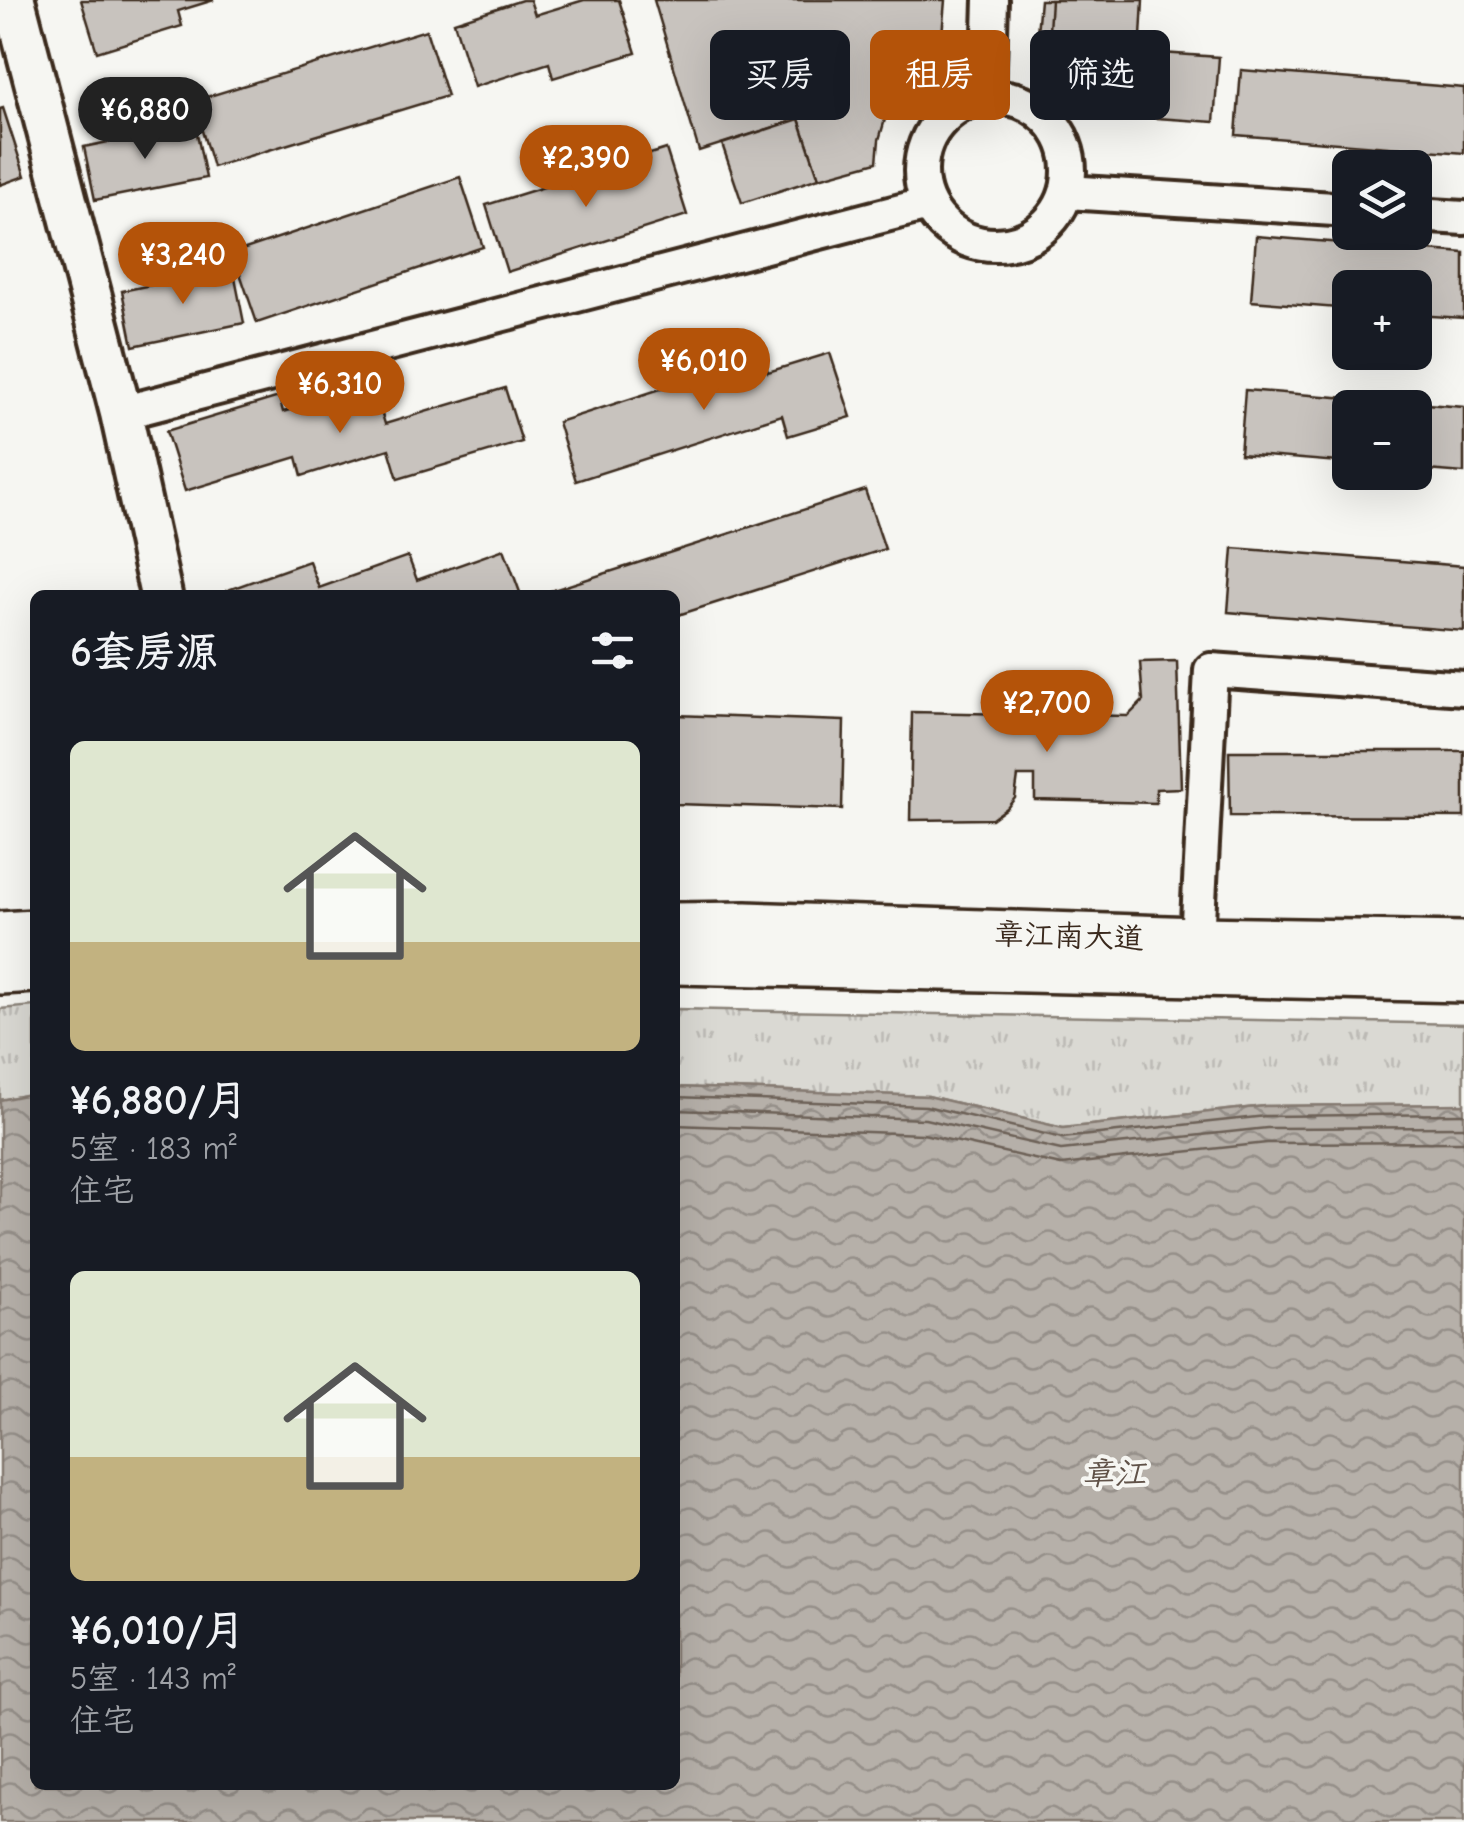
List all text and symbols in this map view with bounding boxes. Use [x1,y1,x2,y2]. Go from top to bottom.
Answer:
chip: 买房 [710,30,850,120]
chip: 租房 [870,30,1010,120]
chip: 筛选 [1030,30,1170,120]
pin: ¥6,880 [64,77,226,162]
text: ¥6,880 [100,91,190,128]
pin: ¥2,390 [505,125,667,210]
text: ¥2,390 [542,139,630,176]
map controls [1332,150,1432,490]
button: layers [1332,150,1432,250]
pin: ¥3,240 [102,222,264,307]
text: ¥3,240 [140,236,226,273]
button: + [1332,270,1432,370]
pin: ¥6,010 [623,328,785,413]
text: ¥6,010 [660,342,748,379]
pin: ¥6,310 [259,351,421,436]
text: ¥6,310 [297,365,383,402]
button: − [1332,390,1432,490]
icon: filters [585,623,640,678]
text: 6套房源 [70,628,218,677]
pin: ¥2,700 [966,670,1128,755]
text: ¥2,700 [1003,684,1091,721]
icon: home [265,806,445,986]
street label: 章江南大道 [993,916,1145,957]
text: ¥6,880/月 [70,1076,248,1125]
text: 5室 · 183 m² [70,1130,237,1167]
text: 住宅 [70,1172,134,1209]
icon: home [265,1336,445,1516]
water label: 章江 [1082,1455,1148,1492]
text: ¥6,010/月 [70,1606,246,1655]
text: 5室 · 143 m² [70,1660,236,1697]
text: 住宅 [70,1702,134,1739]

